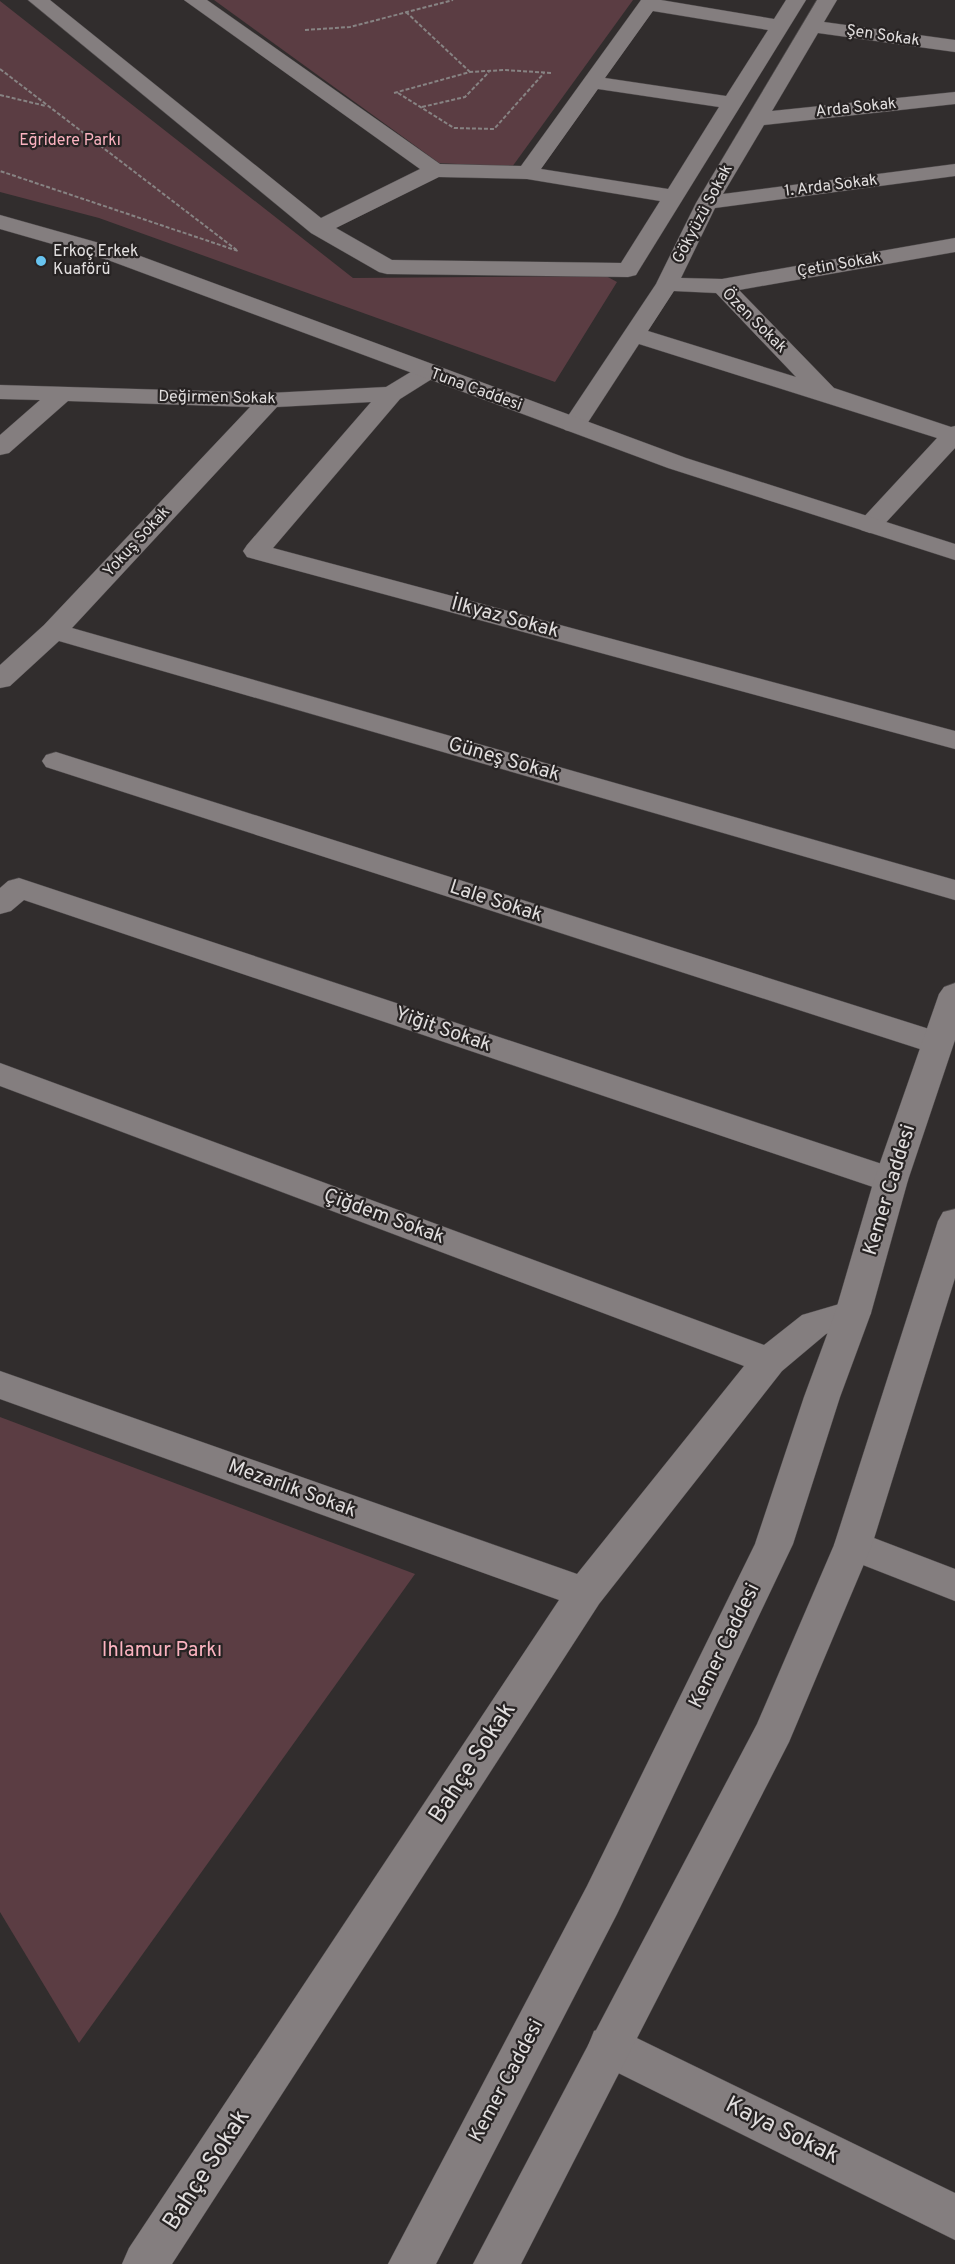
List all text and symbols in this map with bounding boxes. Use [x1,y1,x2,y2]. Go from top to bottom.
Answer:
street label: Şen Sokak [845,21,921,51]
street label: Arda Sokak [815,94,897,122]
park label: Eğridere Parkı [19,131,121,151]
street label: Gökyüzü Sokak [668,161,738,267]
street label: 1. Arda Sokak [783,170,879,202]
place label: Erkoç Erkek Kuaförü [53,242,138,280]
street label: Çetin Sokak [796,248,882,282]
marker: Erkoç Erkek Kuaförü [34,254,48,268]
street label: Özen Sokak [717,283,792,358]
street label: Tuna Caddesi [427,364,525,416]
street label: Değirmen Sokak [158,387,276,409]
street label: Yokuş Sokak [99,502,175,582]
street label: İlkyaz Sokak [448,590,562,645]
street label: Güneş Sokak [445,732,563,788]
street label: Lale Sokak [446,875,546,929]
street label: Yiğit Sokak [391,1001,495,1059]
street label: Kemer Caddesi [858,1121,922,1259]
street label: Çiğdem Sokak [320,1183,448,1251]
street label: Mezarlık Sokak [224,1454,360,1524]
street label: Kemer Caddesi [684,1579,766,1713]
park label: Ihlamur Parkı [102,1638,222,1664]
street label: Bahçe Sokak [423,1697,523,1829]
street label: Kemer Caddesi [464,2015,550,2147]
street label: Kaya Sokak [720,2090,844,2172]
street label: Bahçe Sokak [157,2104,257,2236]

